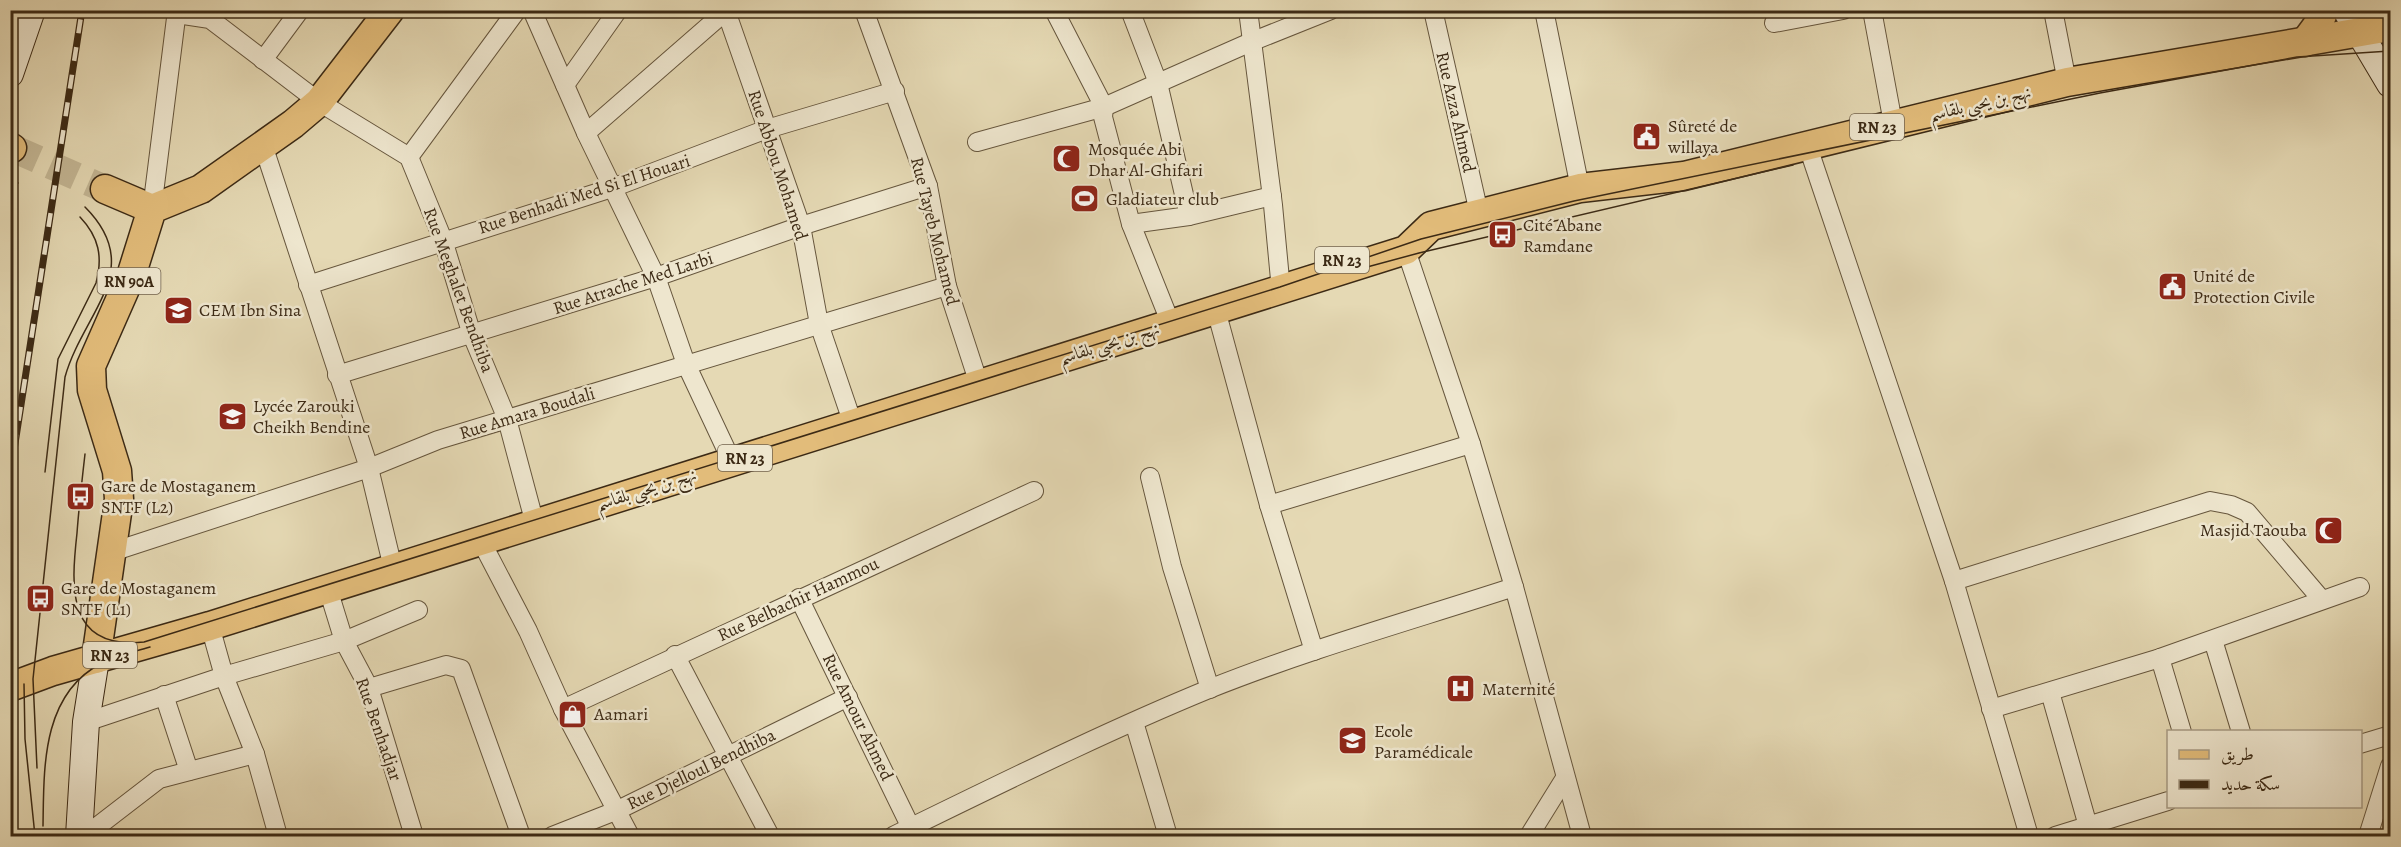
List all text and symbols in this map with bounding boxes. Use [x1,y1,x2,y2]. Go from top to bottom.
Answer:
street label: Rue Azza Ahmed [1430,49,1482,175]
street label: نهج بن يحيى بلقاسم [1927,80,2035,132]
street label: Rue Abbou Mohamed [742,87,814,244]
place label: Sûreté de willaya [1667,114,1737,159]
road number: RN 23 [1850,114,1904,140]
public building icon: Sûreté de willaya [1631,120,1663,152]
place label: Mosquée Abi Dhar Al-Ghifari [1088,137,1203,182]
mosque icon: Mosquée Abi Dhar Al-Ghifari [1051,143,1083,175]
street label: Rue Benhadi Med Si El Houari [475,148,693,240]
street label: Rue Tayeb Mohamed [905,154,965,308]
sports icon: Gladiateur club [1069,183,1101,215]
place label: Gladiateur club [1106,187,1219,211]
street label: Rue Meghalet Bendhiba [418,204,500,376]
place label: Cité Abane Ramdane [1523,213,1602,258]
bus stop icon: Cité Abane Ramdane [1486,219,1518,251]
street label: Rue Atrache Med Larbi [550,246,716,320]
road number: RN 23 [1315,247,1369,273]
place label: Unité de Protection Civile [2193,264,2315,309]
road number: RN 90A [98,268,160,294]
public building icon: Unité de Protection Civile [2156,270,2188,302]
school or university icon: CEM Ibn Sina [162,294,194,326]
place label: CEM Ibn Sina [199,298,302,322]
street label: نهج بن يحيى بلقاسم [1056,316,1164,375]
street label: Rue Amara Boudali [456,381,598,445]
place label: Lycée Zarouki Cheikh Bendine [253,394,370,439]
school or university icon: Lycée Zarouki Cheikh Bendine [216,400,248,432]
road number: RN 23 [718,445,772,471]
street label: نهج بن يحيى بلقاسم [593,462,701,521]
place label: Gare de Mostaganem SNTF (L2) [101,474,256,519]
bus stop icon: Gare de Mostaganem SNTF (L2) [64,480,96,512]
mosque icon: Masjid Taouba [2312,514,2344,546]
place label: Masjid Taouba [2200,518,2308,542]
street label: Rue Belbachir Hammou [713,551,883,647]
place label: Gare de Mostaganem SNTF (L1) [61,576,216,621]
bus stop icon: Gare de Mostaganem SNTF (L1) [24,582,56,614]
road number: RN 23 [83,642,137,668]
street label: Rue Amour Ahmed [817,649,899,785]
hospital icon: Maternité [1445,673,1477,705]
street label: Rue Benhadjar [350,674,408,784]
place label: Maternité [1482,677,1555,701]
shop icon: Aamari [557,698,589,730]
place label: Aamari [593,702,648,726]
place label: Ecole Paramédicale [1374,719,1473,764]
street label: Rue Djelloul Bendhiba [623,722,780,815]
school or university icon: Ecole Paramédicale [1337,725,1369,757]
legend [2167,730,2362,808]
text: طريق [2221,742,2254,766]
text: سكة حديد [2221,772,2280,796]

